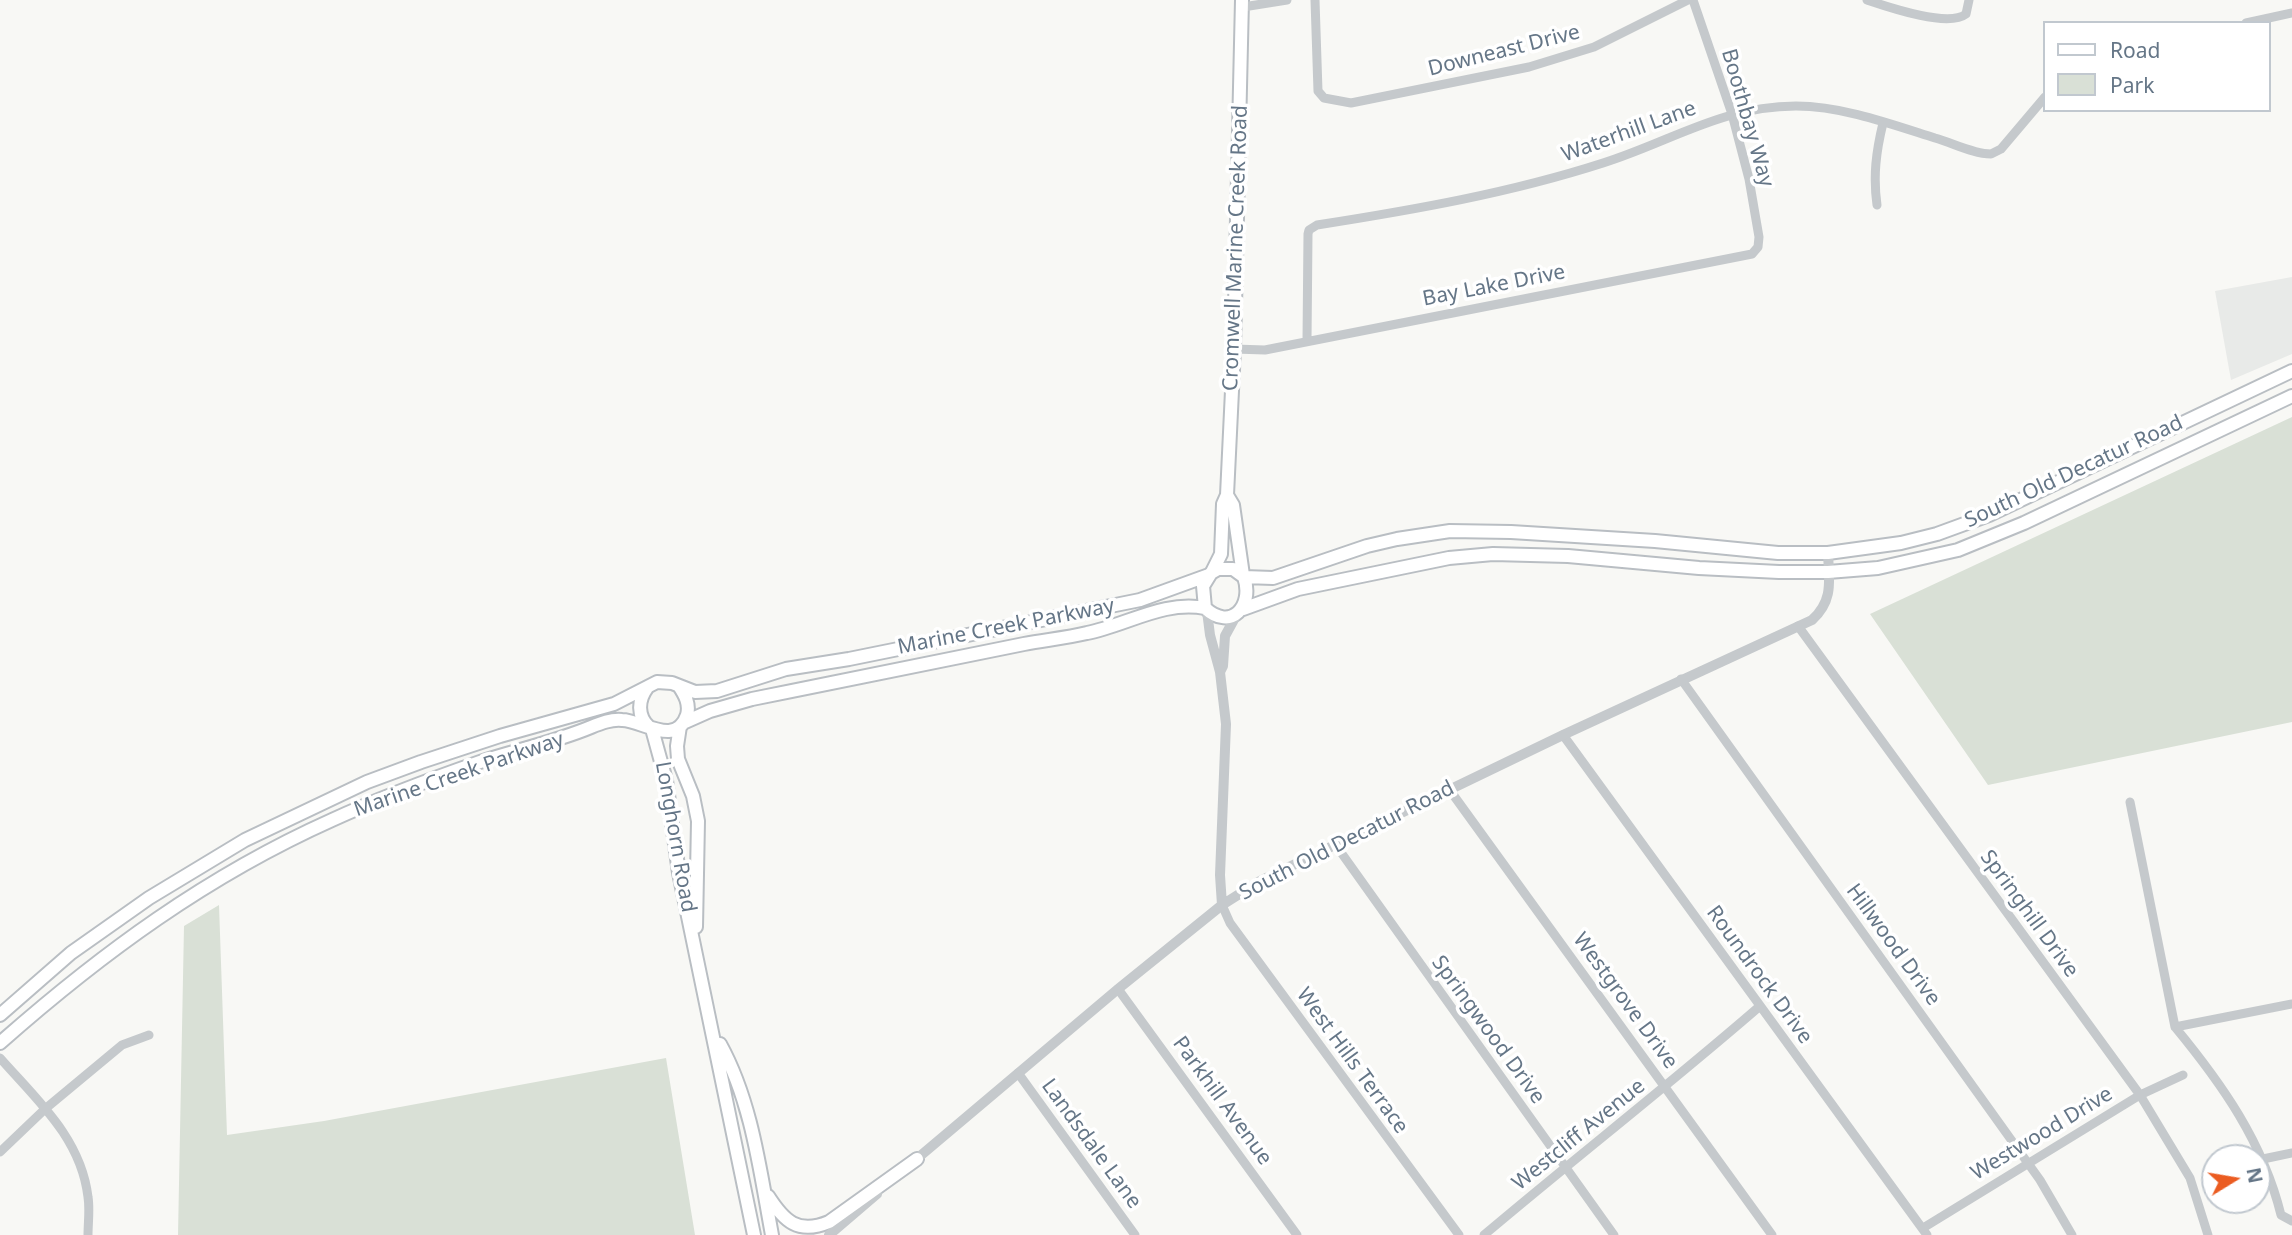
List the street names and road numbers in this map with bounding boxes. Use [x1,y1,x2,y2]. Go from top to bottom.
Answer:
street label: Downeast Drive [1425,20,1583,82]
street label: Boothbay Way [1715,46,1779,190]
street label: Waterhill Lane [1558,96,1700,168]
street label: Cromwell Marine Creek Road [1218,105,1254,391]
street label: Bay Lake Drive [1421,260,1567,312]
street label: South Old Decatur Road [1961,410,2187,534]
street label: Marine Creek Parkway [895,594,1117,660]
street label: Marine Creek Parkway [351,727,567,823]
street label: Longhorn Road [649,760,701,914]
street label: South Old Decatur Road [1235,776,1459,906]
street label: Springhill Drive [1974,845,2084,983]
street label: Hillwood Drive [1840,879,1946,1011]
street label: Roundrock Drive [1701,901,1817,1049]
street label: Westgrove Drive [1567,928,1683,1074]
street label: Springwood Drive [1426,951,1550,1109]
street label: West Hills Terrace [1291,983,1413,1139]
street label: Parkhill Avenue [1167,1032,1277,1170]
street label: Landsdale Lane [1036,1074,1146,1214]
street label: Westcliff Avenue [1508,1074,1650,1196]
street label: Westwood Drive [1967,1082,2117,1186]

